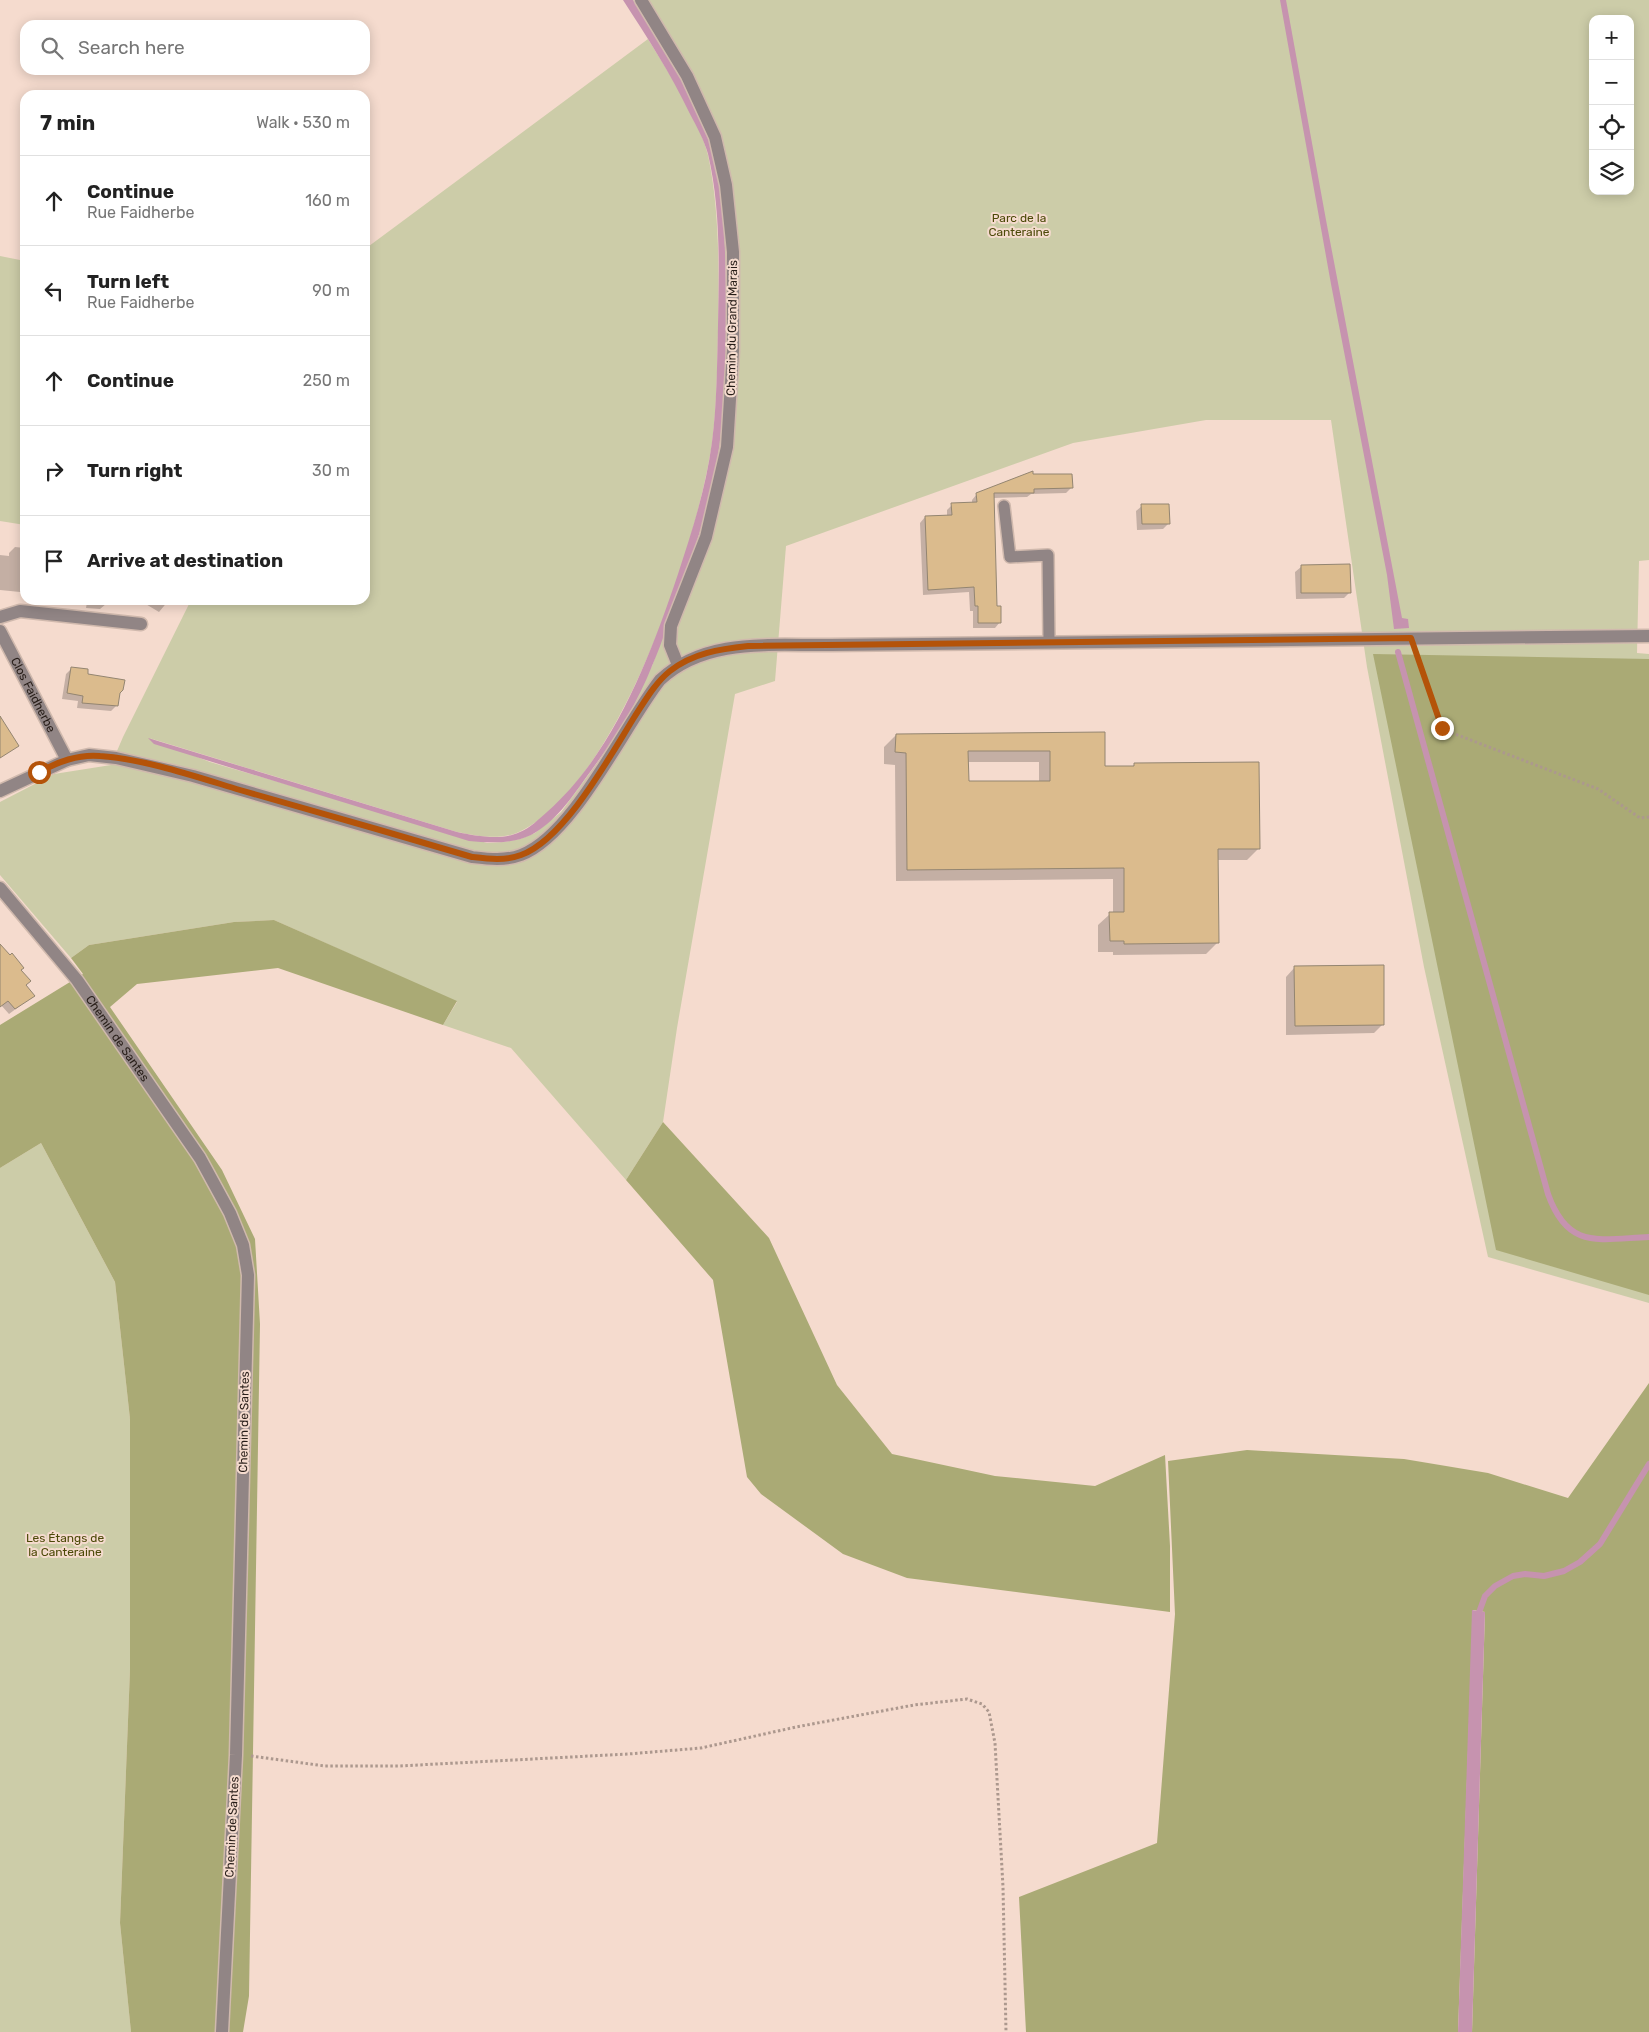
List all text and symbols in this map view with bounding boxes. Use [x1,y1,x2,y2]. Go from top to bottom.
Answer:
map controls [1589,15,1634,195]
button: + [1589,15,1634,60]
search box [20,20,370,75]
icon: search [38,34,66,62]
text: Search here [78,36,185,59]
button: − [1589,60,1634,105]
button: locate [1589,105,1634,150]
text: 7 min [40,110,95,135]
text: Walk · 530 m [256,113,350,132]
button: layers [1589,150,1634,195]
text: Continue [87,180,174,203]
icon: ahead [40,187,68,215]
text: 160 m [305,191,350,210]
text: Rue Faidherbe [87,203,194,222]
park label: Parc de la Canteraine [988,211,1050,239]
street label: Chemin du Grand Marais [724,260,740,396]
text: Turn left [87,270,169,293]
icon: left [40,277,68,305]
text: 90 m [312,281,350,300]
text: Rue Faidherbe [87,293,194,312]
icon: ahead [40,367,68,395]
text: Continue [87,369,174,392]
text: 250 m [303,371,350,390]
icon: right [40,457,68,485]
text: Turn right [87,459,182,482]
text: 30 m [312,461,350,480]
icon: arrive [40,547,68,575]
text: Arrive at destination [87,549,283,572]
street label: Clos Faidherbe [8,655,59,735]
route end [1431,717,1454,740]
route start [28,761,51,784]
street label: Chemin de Santes [83,993,152,1084]
street label: Chemin de Santes [236,1371,252,1473]
park label: Les Étangs de la Canteraine [26,1531,104,1559]
street label: Chemin de Santes [222,1776,242,1878]

